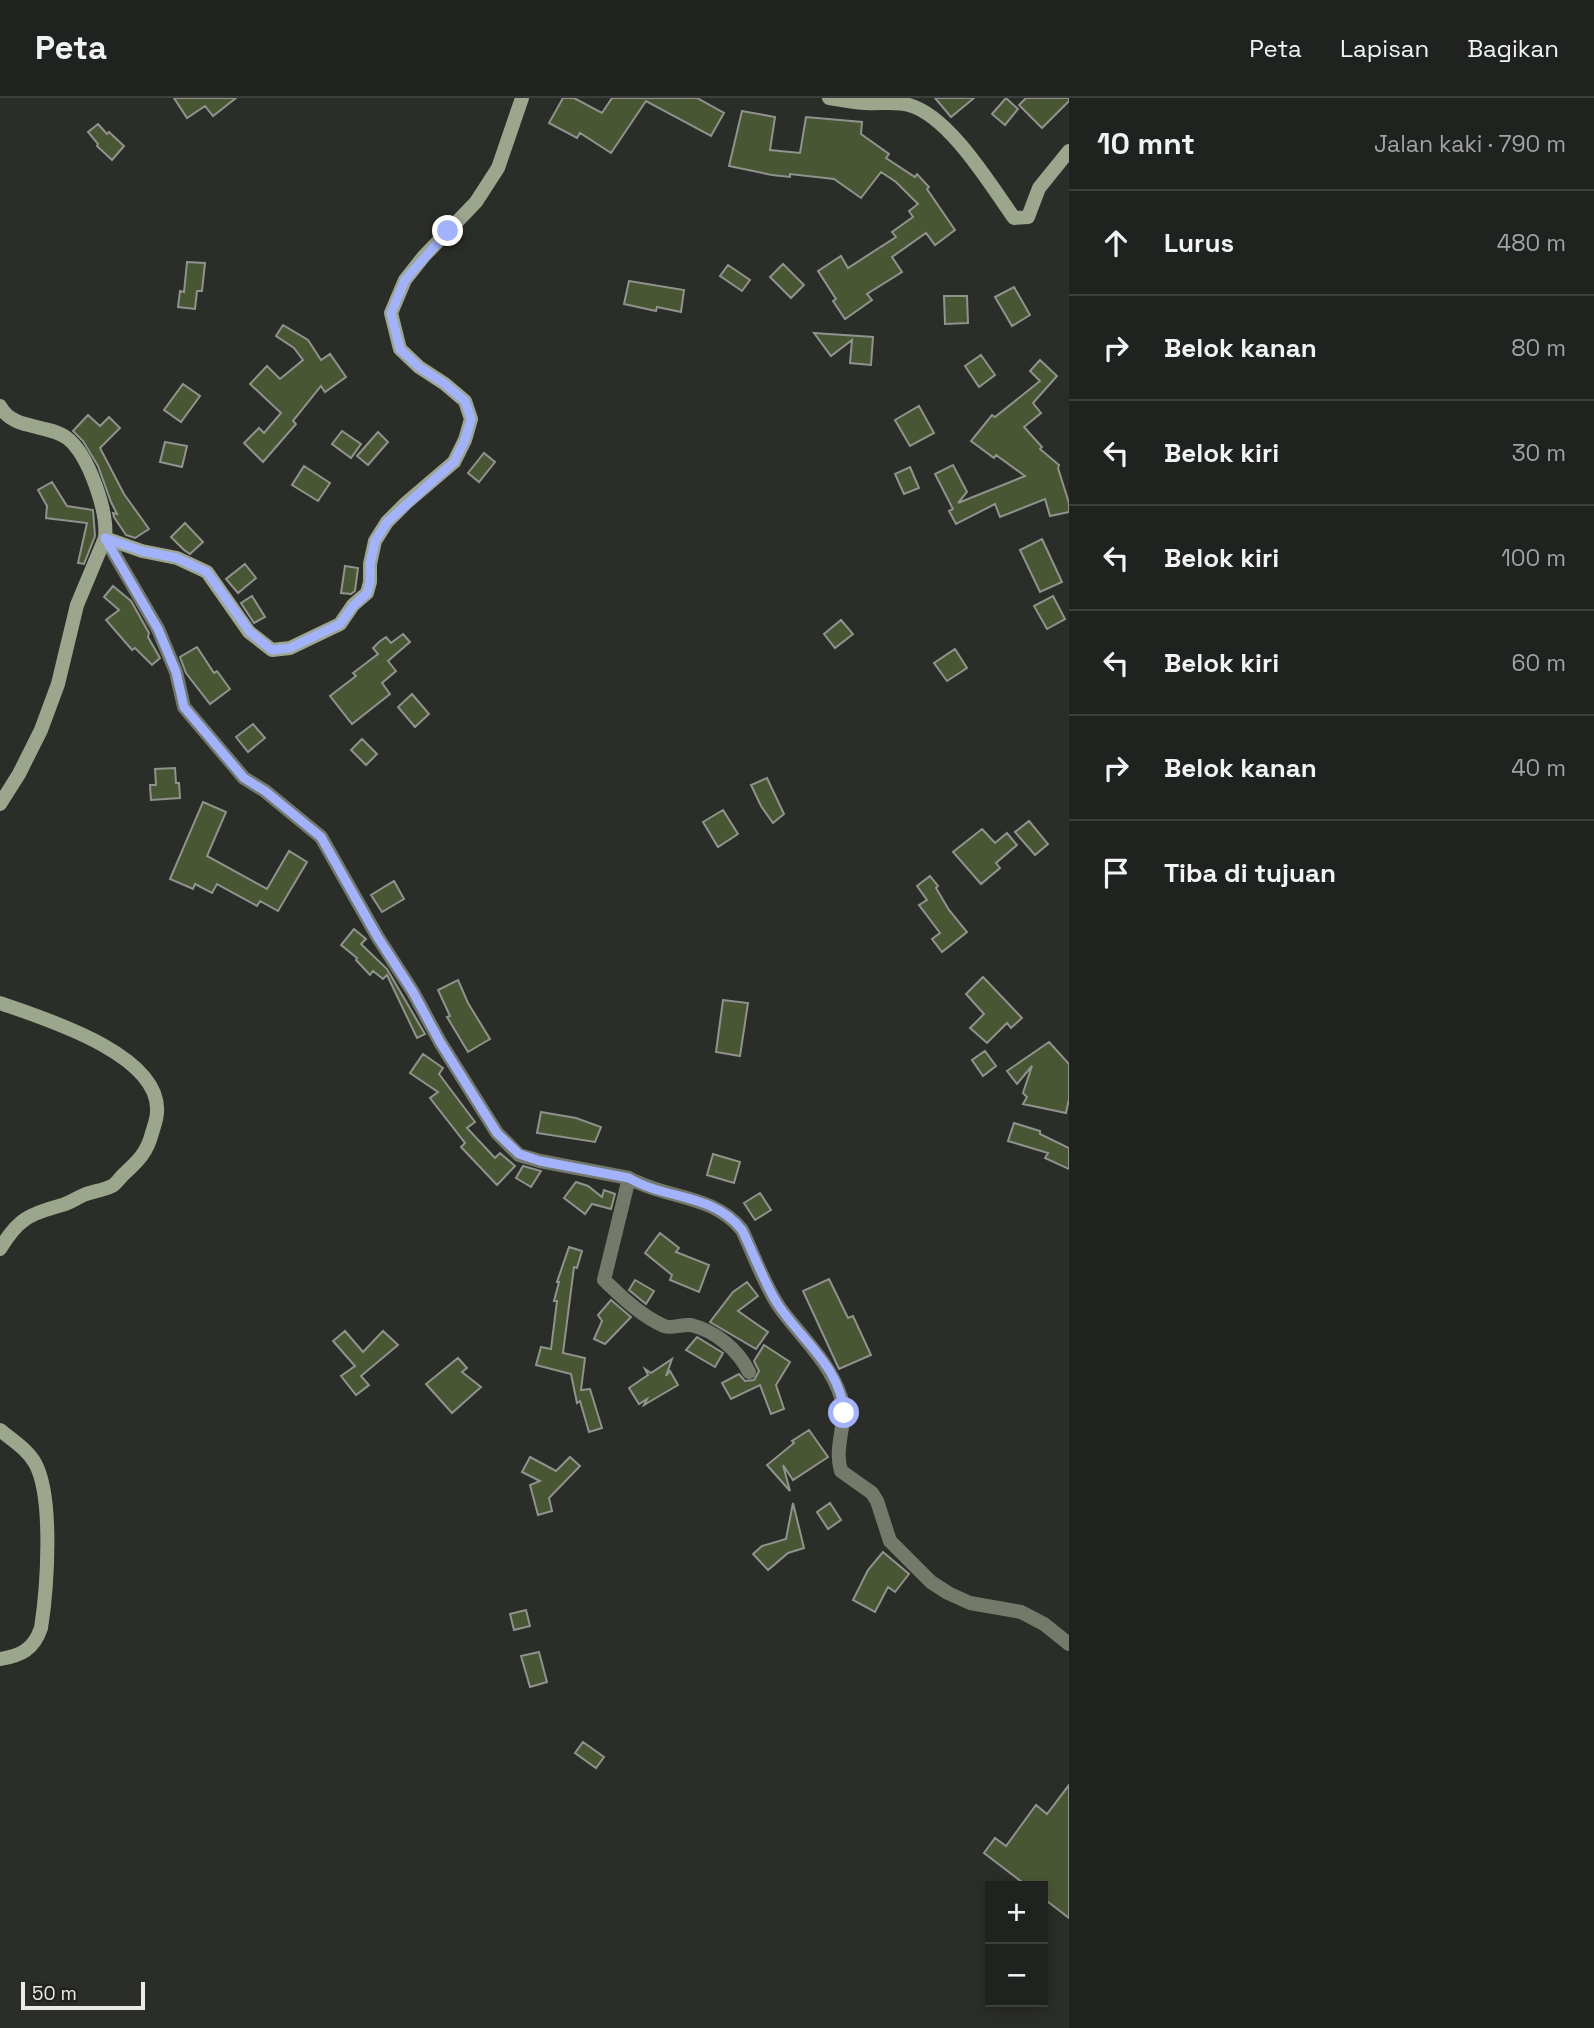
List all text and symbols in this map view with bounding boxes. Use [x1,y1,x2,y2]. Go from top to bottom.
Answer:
text: Peta [35,27,107,69]
text: Peta [1249,33,1302,64]
text: Lapisan [1340,33,1429,64]
text: Bagikan [1467,33,1559,64]
text: 10 mnt [1097,124,1195,163]
text: Jalan kaki · 790 m [1374,129,1566,159]
route end [432,215,463,246]
icon: ahead [1097,224,1135,262]
text: Lurus [1164,226,1234,260]
text: 480 m [1497,228,1566,258]
icon: right [1097,329,1135,367]
text: Belok kanan [1164,331,1317,365]
text: 80 m [1511,333,1566,363]
icon: left [1097,434,1135,472]
text: Belok kiri [1164,436,1279,470]
text: 30 m [1512,438,1566,468]
icon: left [1097,539,1135,577]
text: Belok kiri [1164,541,1279,575]
text: 100 m [1501,543,1566,573]
icon: left [1097,644,1135,682]
text: Belok kiri [1164,646,1279,680]
text: 60 m [1511,648,1566,678]
icon: right [1097,749,1135,787]
text: Belok kanan [1164,751,1317,785]
text: 40 m [1511,753,1566,783]
icon: arrive [1097,854,1135,892]
text: Tiba di tujuan [1164,856,1336,890]
route start [828,1397,859,1428]
map controls [985,1881,1048,2007]
button: + [985,1881,1048,1944]
button: − [985,1944,1048,2007]
scale bar [21,1979,145,2011]
text: 50 m [32,1981,77,2006]

